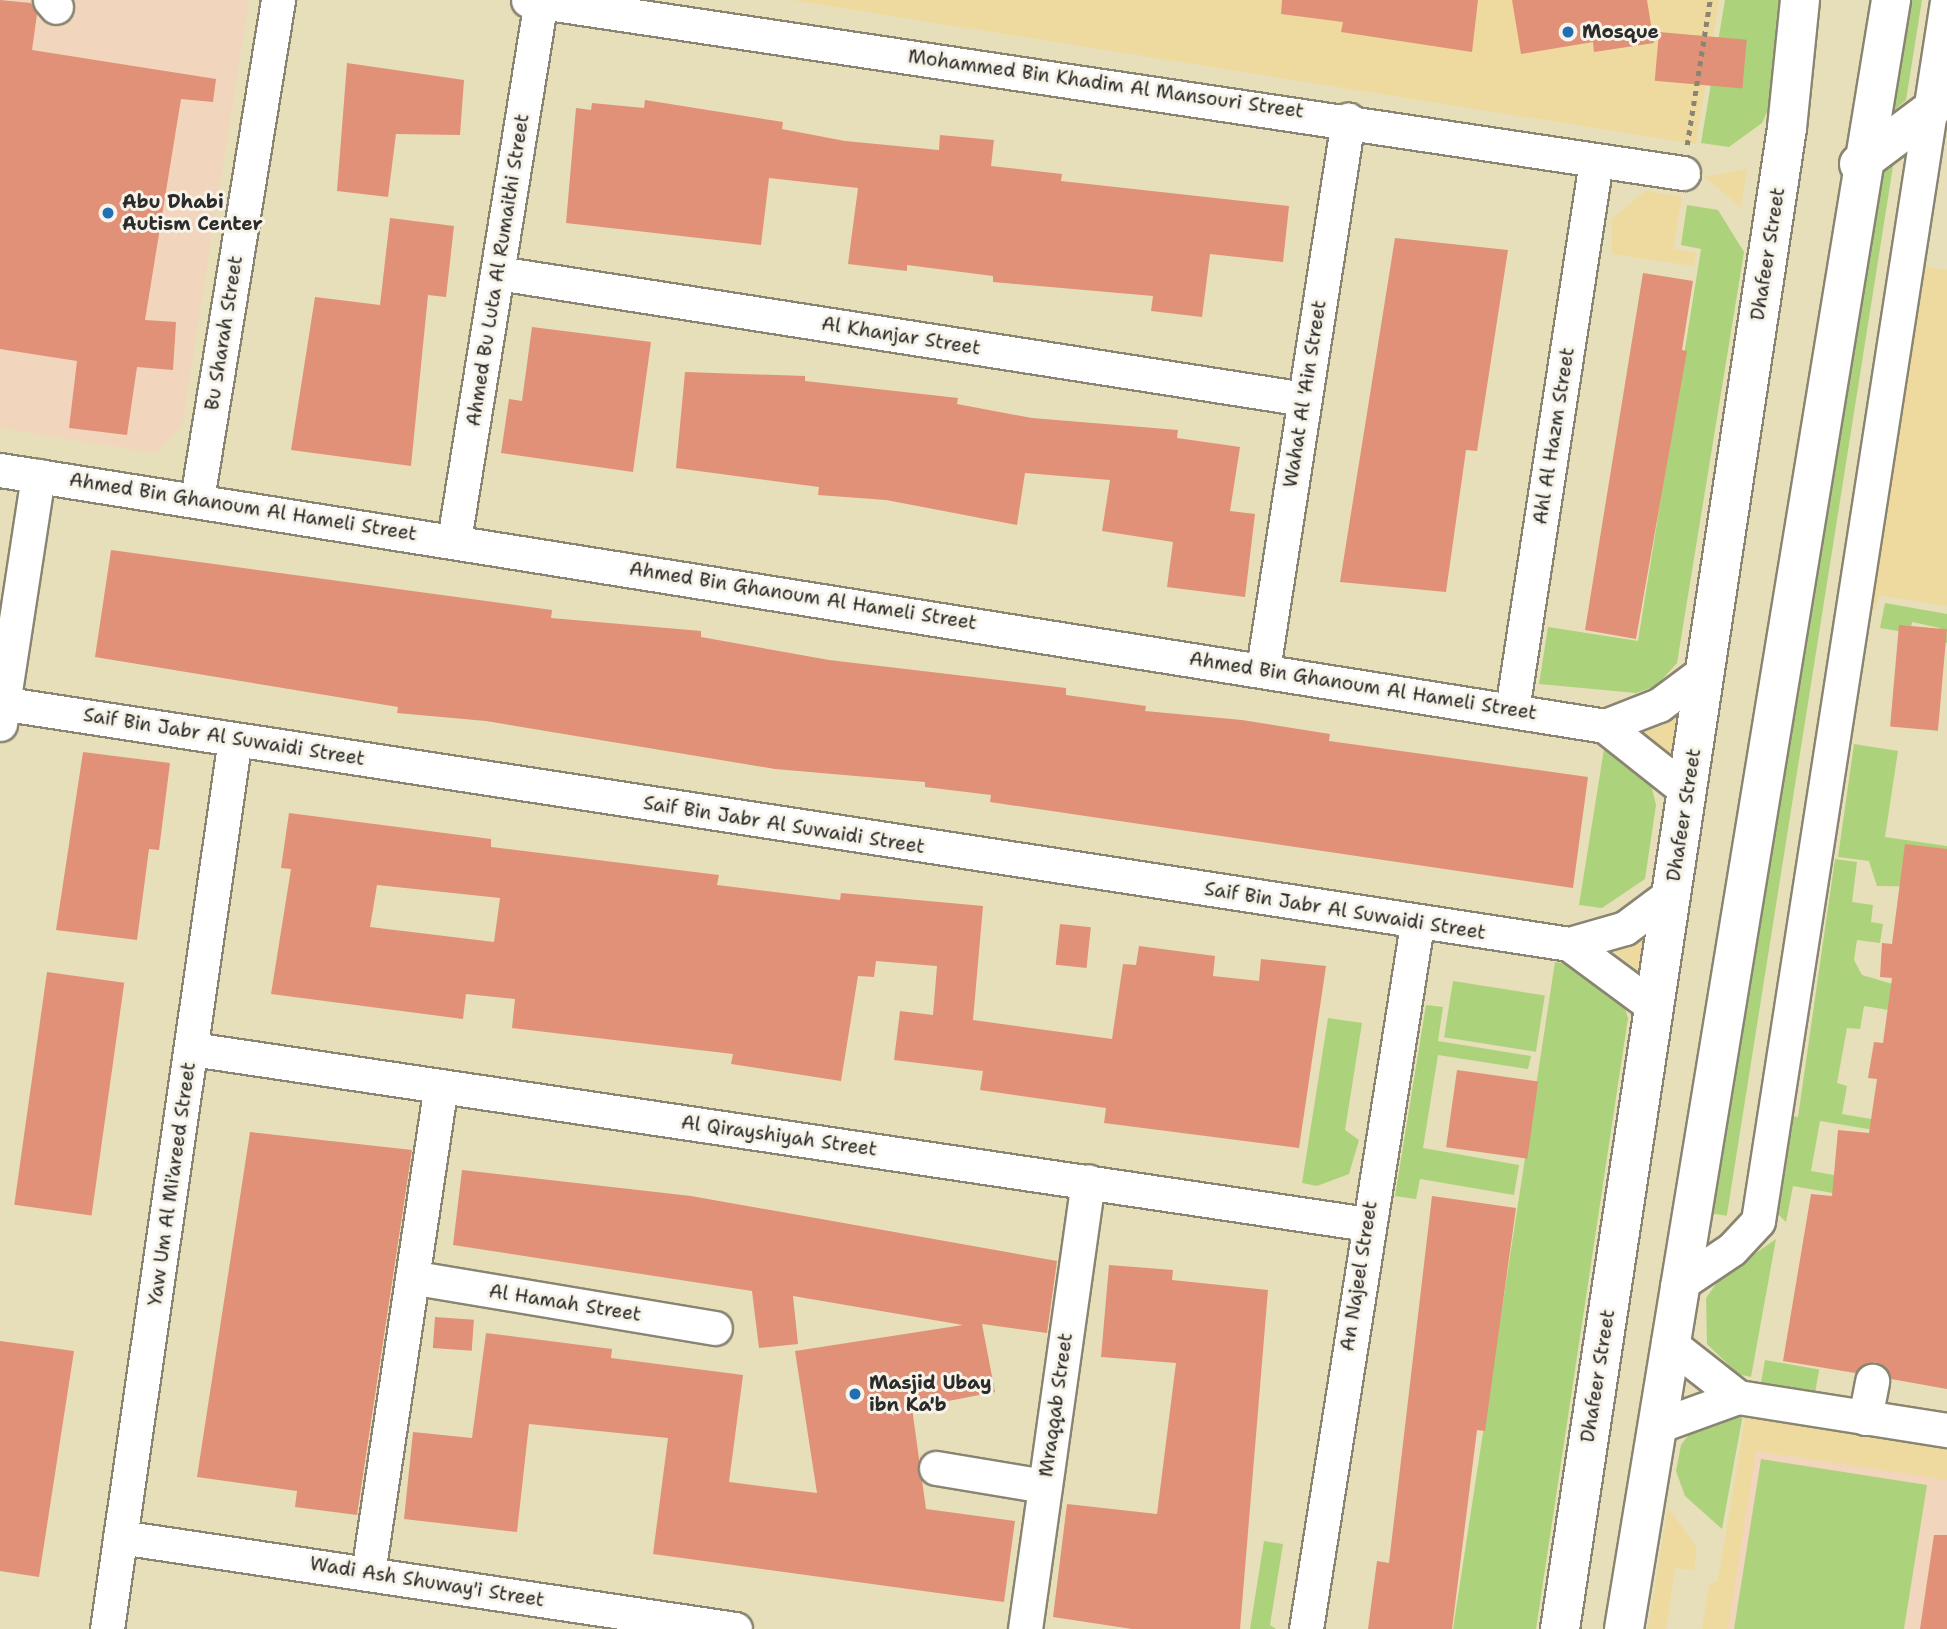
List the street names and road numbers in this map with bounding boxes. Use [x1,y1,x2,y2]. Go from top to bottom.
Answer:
street label: Mohammed Bin Khadim Al Mansouri Street [907,45,1305,123]
street label: Ahmed Bu Luta Al Rumaithi Street [462,112,534,428]
street label: Dhafeer Street [1746,186,1790,322]
street label: Bu Sharah Street [201,254,247,412]
street label: Wahat Al 'Ain Street [1279,299,1331,489]
street label: Al Khanjar Street [820,312,982,360]
street label: Ahl Al Hazm Street [1529,346,1579,526]
street label: Ahmed Bin Ghanoum Al Hameli Street [68,468,418,546]
street label: Ahmed Bin Ghanoum Al Hameli Street [628,557,978,635]
street label: Ahmed Bin Ghanoum Al Hameli Street [1188,647,1538,725]
street label: Saif Bin Jabr Al Suwaidi Street [82,703,366,771]
street label: Dhafeer Street [1662,747,1706,883]
street label: Saif Bin Jabr Al Suwaidi Street [642,791,926,859]
street label: Saif Bin Jabr Al Suwaidi Street [1203,877,1487,945]
street label: Yaw Um Al Mi'areed Street [144,1061,200,1307]
street label: Al Qirayshiyah Street [680,1111,878,1161]
street label: An Najeel Street [1336,1199,1382,1353]
street label: Al Hamah Street [487,1280,643,1326]
street label: Dhafeer Street [1576,1308,1620,1444]
street label: Mraqqab Street [1035,1331,1077,1479]
street label: Wadi Ash Shuway'i Street [308,1552,546,1612]

